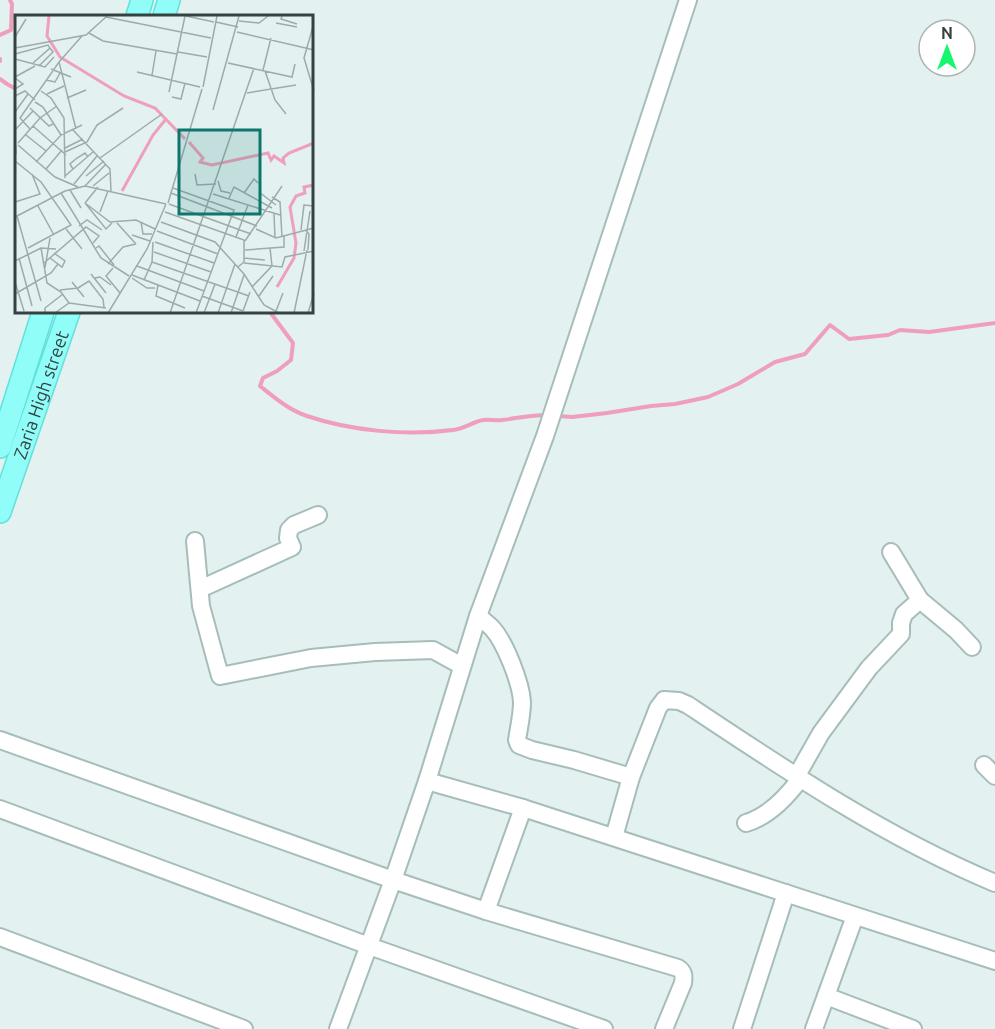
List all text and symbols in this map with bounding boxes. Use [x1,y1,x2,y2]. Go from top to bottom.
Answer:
inset map [15,15,314,314]
north arrow [917,18,977,78]
text: N [941,24,953,42]
street label: Zaria High street [9,328,72,462]

